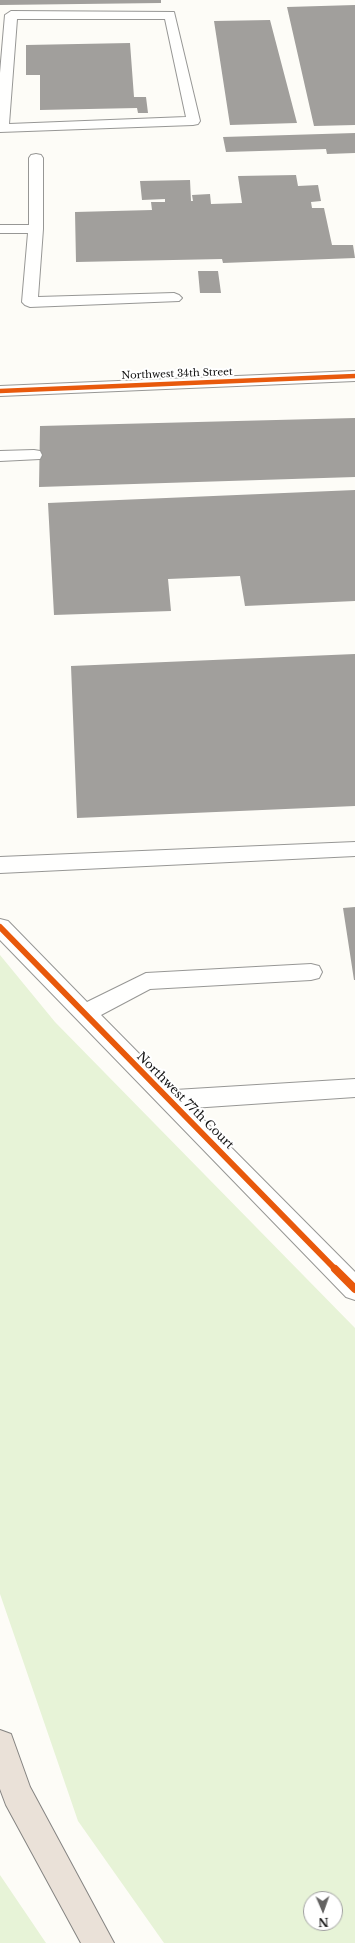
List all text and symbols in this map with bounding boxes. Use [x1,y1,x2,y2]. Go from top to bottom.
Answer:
street label: Northwest 34th Street [121,366,233,382]
street label: Northwest 77th Court [134,1050,236,1152]
north arrow [303,1891,343,1931]
text: N [318,1915,329,1929]

